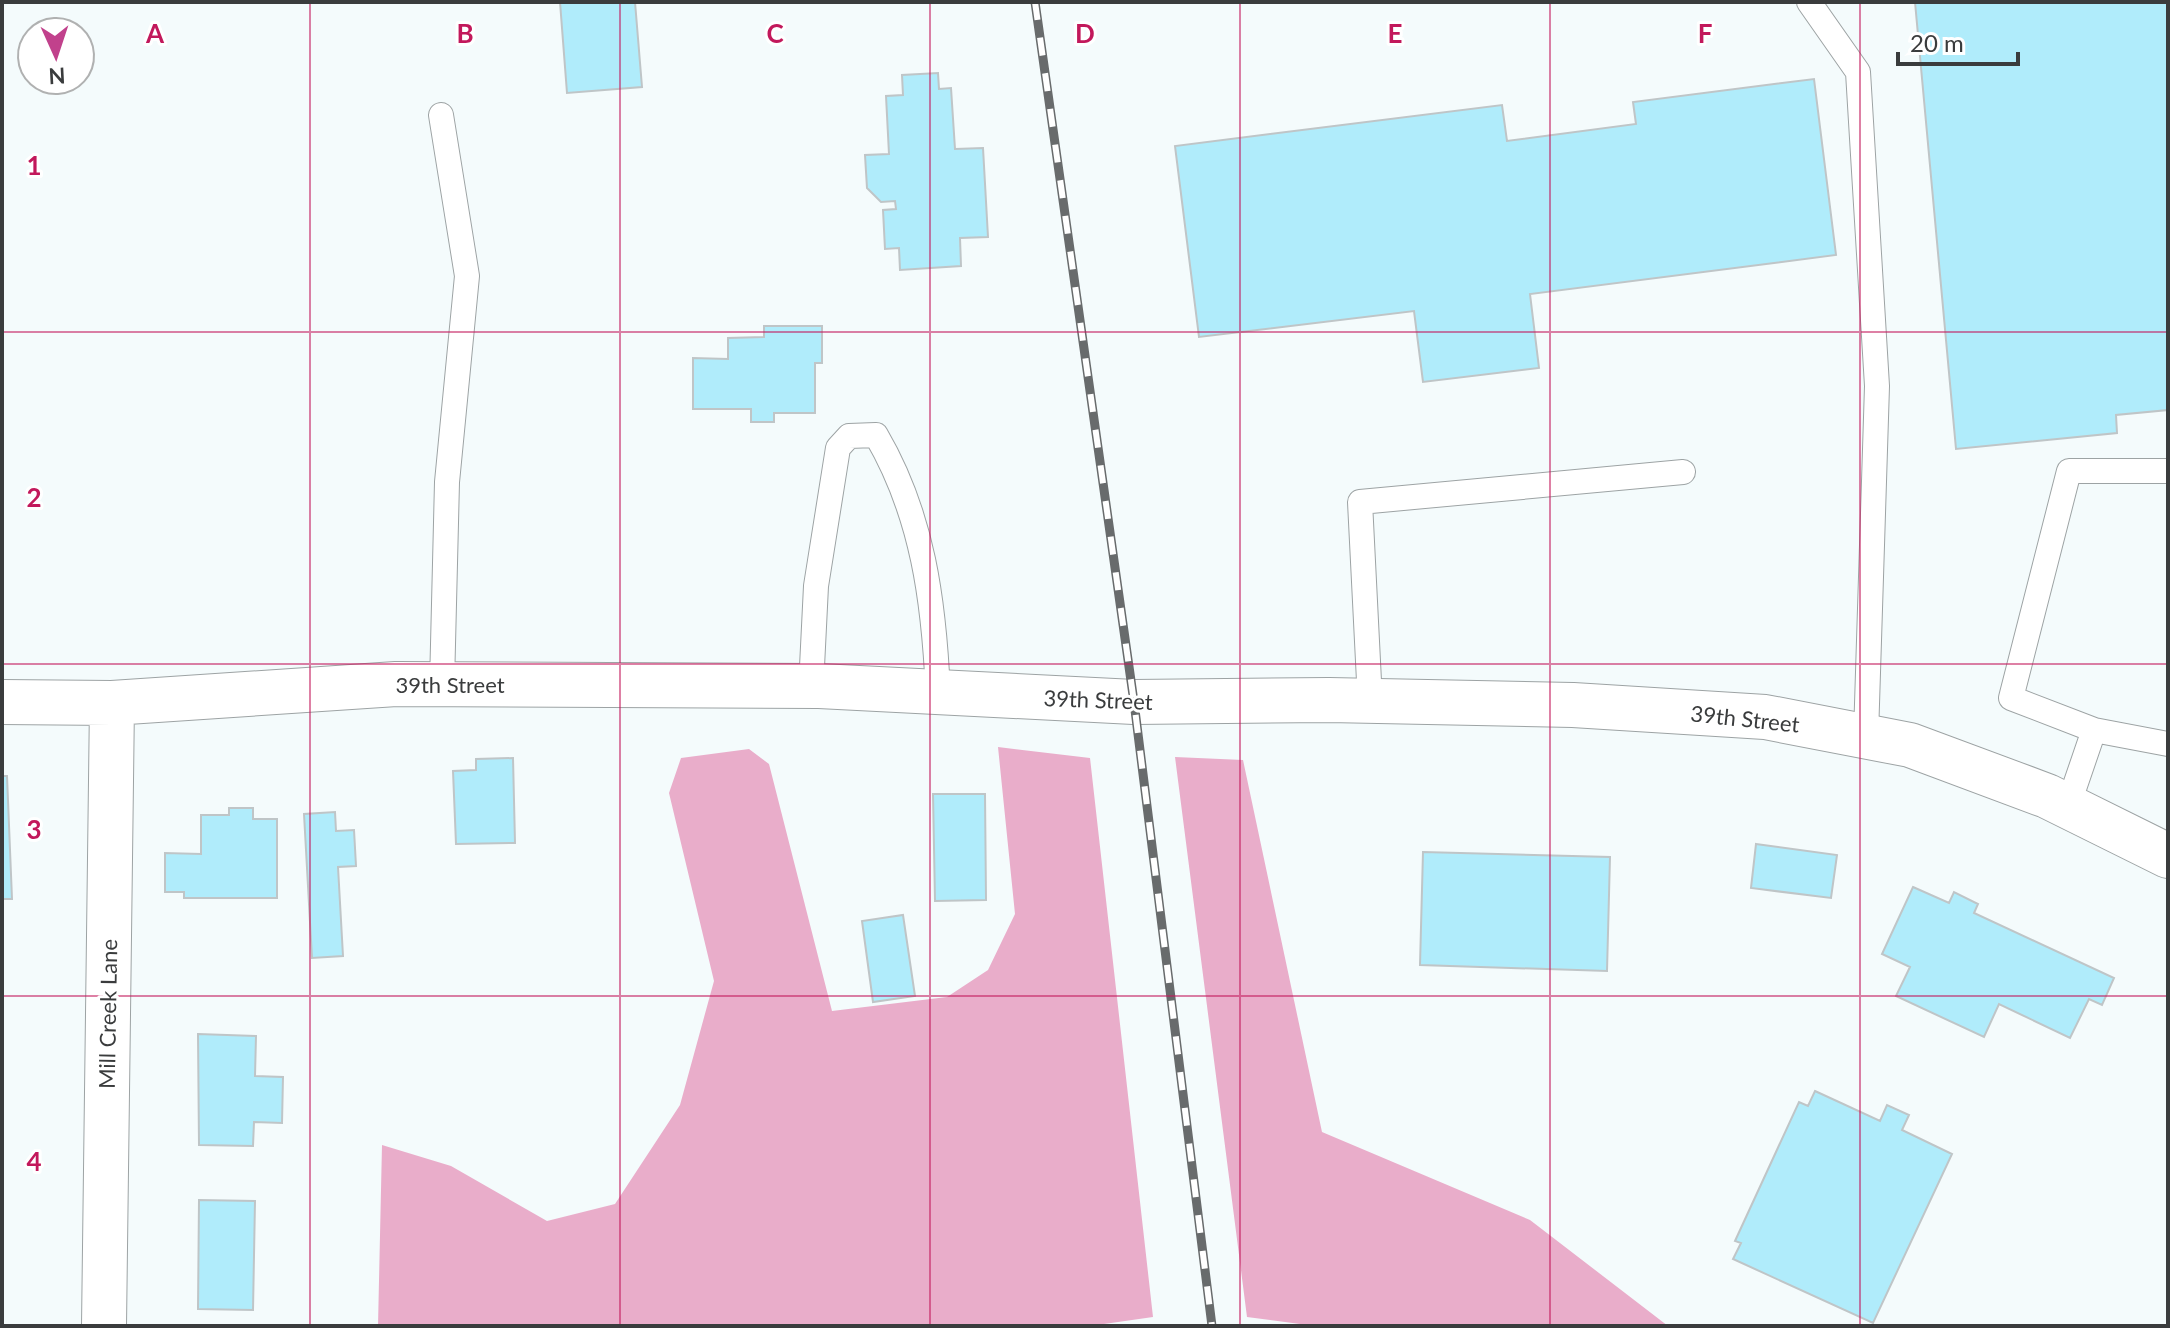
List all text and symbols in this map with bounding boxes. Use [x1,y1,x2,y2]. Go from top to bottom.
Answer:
north arrow [16,16,96,96]
scale bar [1898,16,2018,66]
text: A [145,17,165,49]
text: B [456,17,474,49]
text: C [766,17,784,49]
text: D [1075,17,1095,49]
text: E [1388,17,1402,49]
text: F [1698,17,1712,49]
text: 20 m [1910,28,1964,57]
text: N [48,63,66,90]
text: 1 [26,149,42,181]
text: 2 [26,481,42,513]
street label: 39th Street [395,671,505,698]
street label: 39th Street [1043,684,1153,715]
street label: 39th Street [1689,699,1801,738]
text: 3 [26,813,42,845]
street label: Mill Creek Lane [93,939,122,1089]
text: 4 [26,1145,42,1177]

